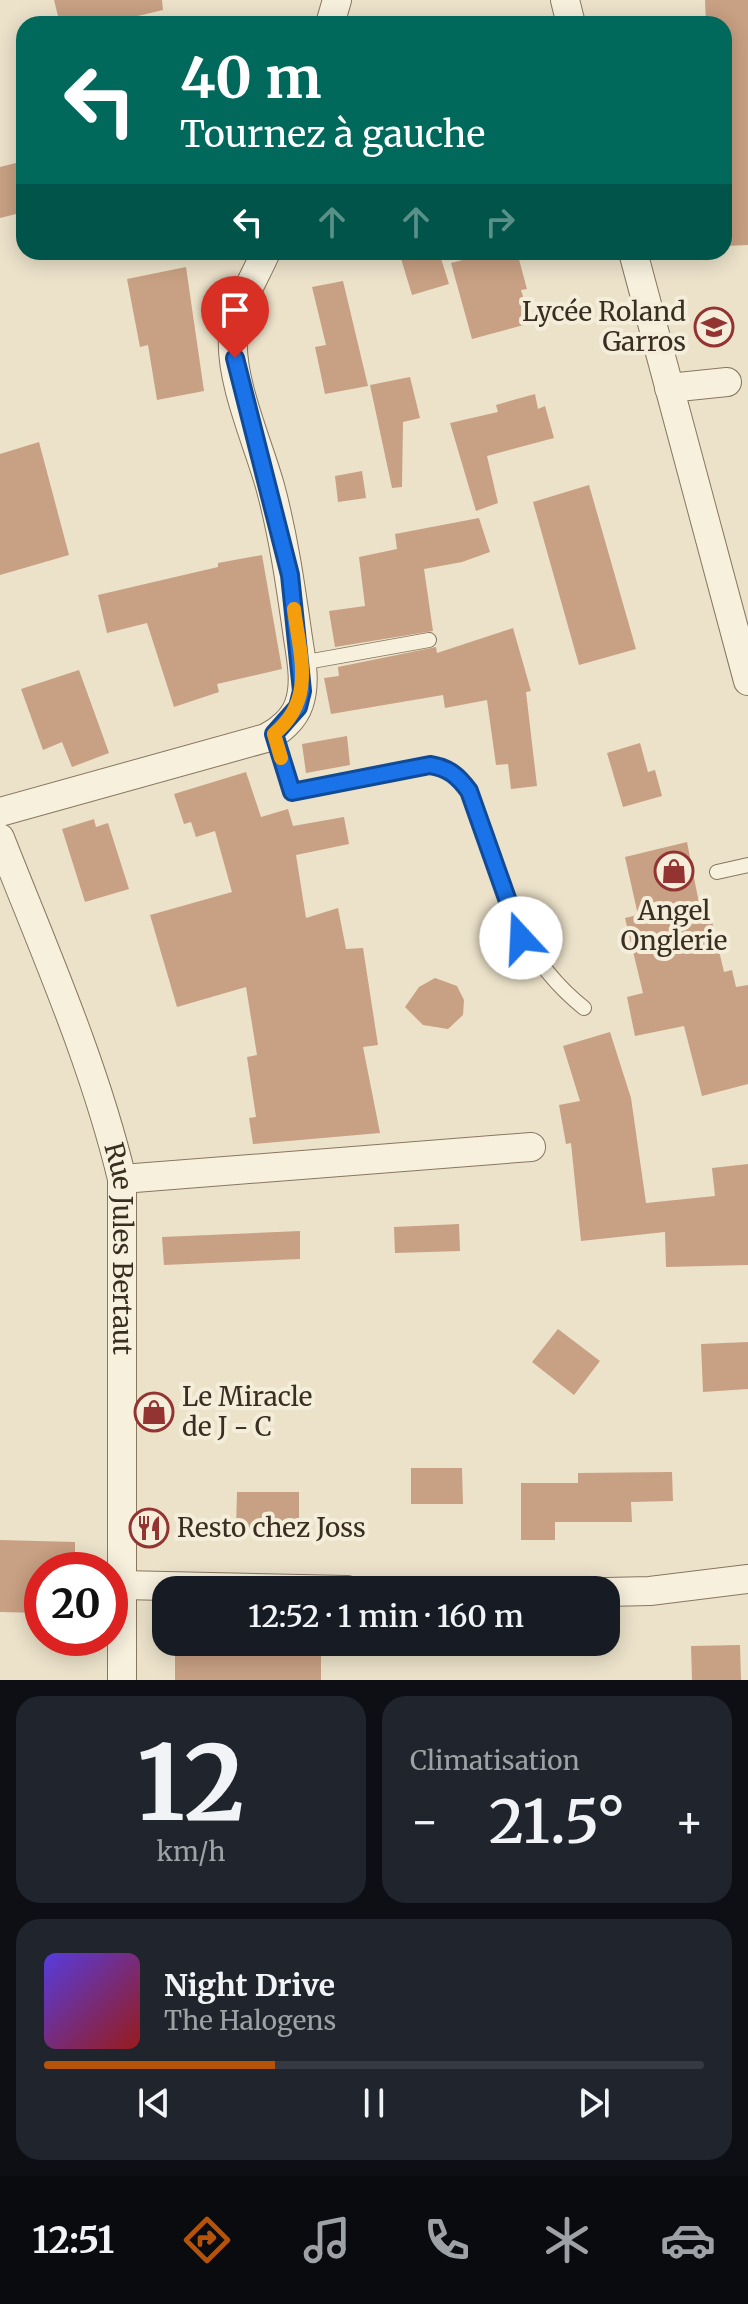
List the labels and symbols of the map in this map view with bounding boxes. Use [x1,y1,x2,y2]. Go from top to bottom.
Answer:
pin [201,276,269,358]
place label: Lycée Roland Garros [522,295,686,358]
school or university icon: Lycée Roland Garros [693,306,735,348]
shop icon: Angel Onglerie [653,850,695,892]
place label: Angel Onglerie [621,894,727,957]
position arrow [479,896,563,980]
street label: Rue Jules Bertaut [97,1139,139,1355]
place label: Le Miracle de J - C [182,1380,312,1443]
shop icon: Le Miracle de J - C [133,1391,175,1433]
restaurant icon: Resto chez Joss [128,1507,170,1549]
place label: Resto chez Joss [177,1511,366,1544]
speed limit sign: 20 [24,1552,128,1656]

